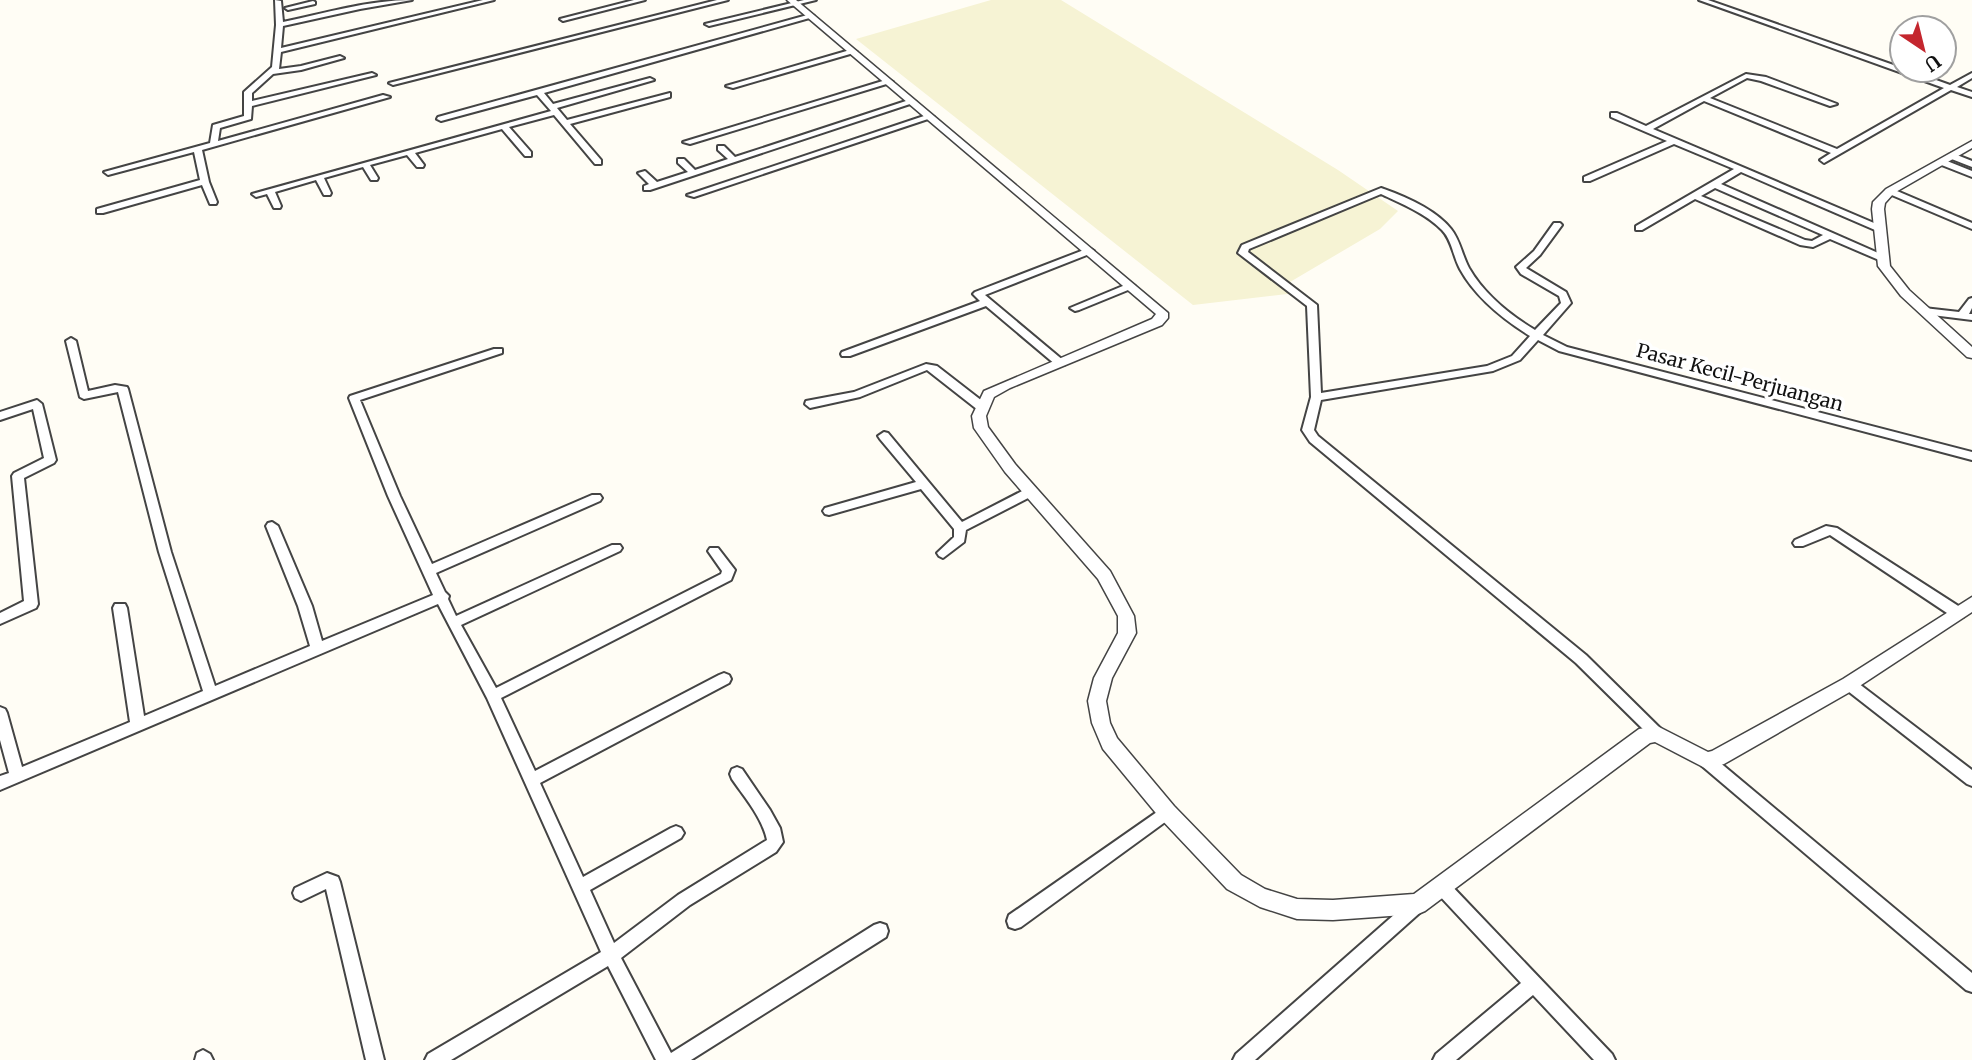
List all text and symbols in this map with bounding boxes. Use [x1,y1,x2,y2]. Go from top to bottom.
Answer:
north arrow [1888,14,1958,84]
text: U [1920,49,1945,77]
street label: Pasar Kecil-Perjuangan [1634,338,1846,416]

